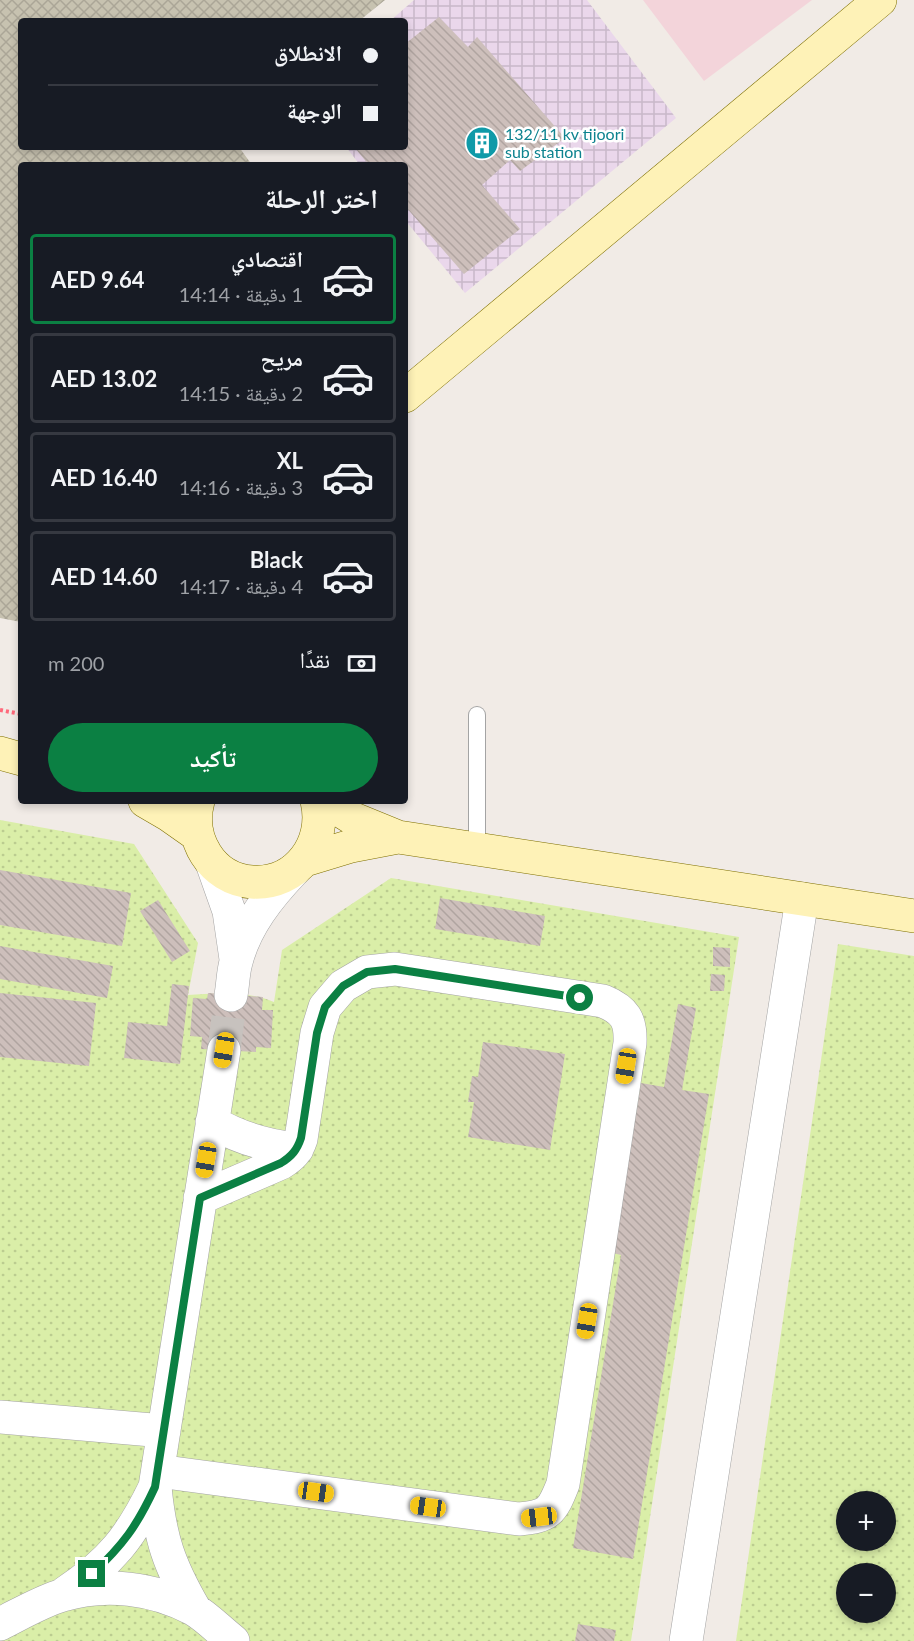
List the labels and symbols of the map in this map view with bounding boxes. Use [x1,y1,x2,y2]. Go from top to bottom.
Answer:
place label: 132/11 kv tijoori sub station [505,124,624,161]
building icon: 132/11 kv tijoori sub station [464,125,500,161]
route start [566,984,593,1011]
car [212,1031,236,1069]
car [614,1047,638,1085]
car [194,1141,218,1179]
car [575,1302,599,1340]
car [297,1481,335,1503]
car [409,1496,447,1518]
car [520,1506,558,1528]
route end [78,1560,105,1587]

